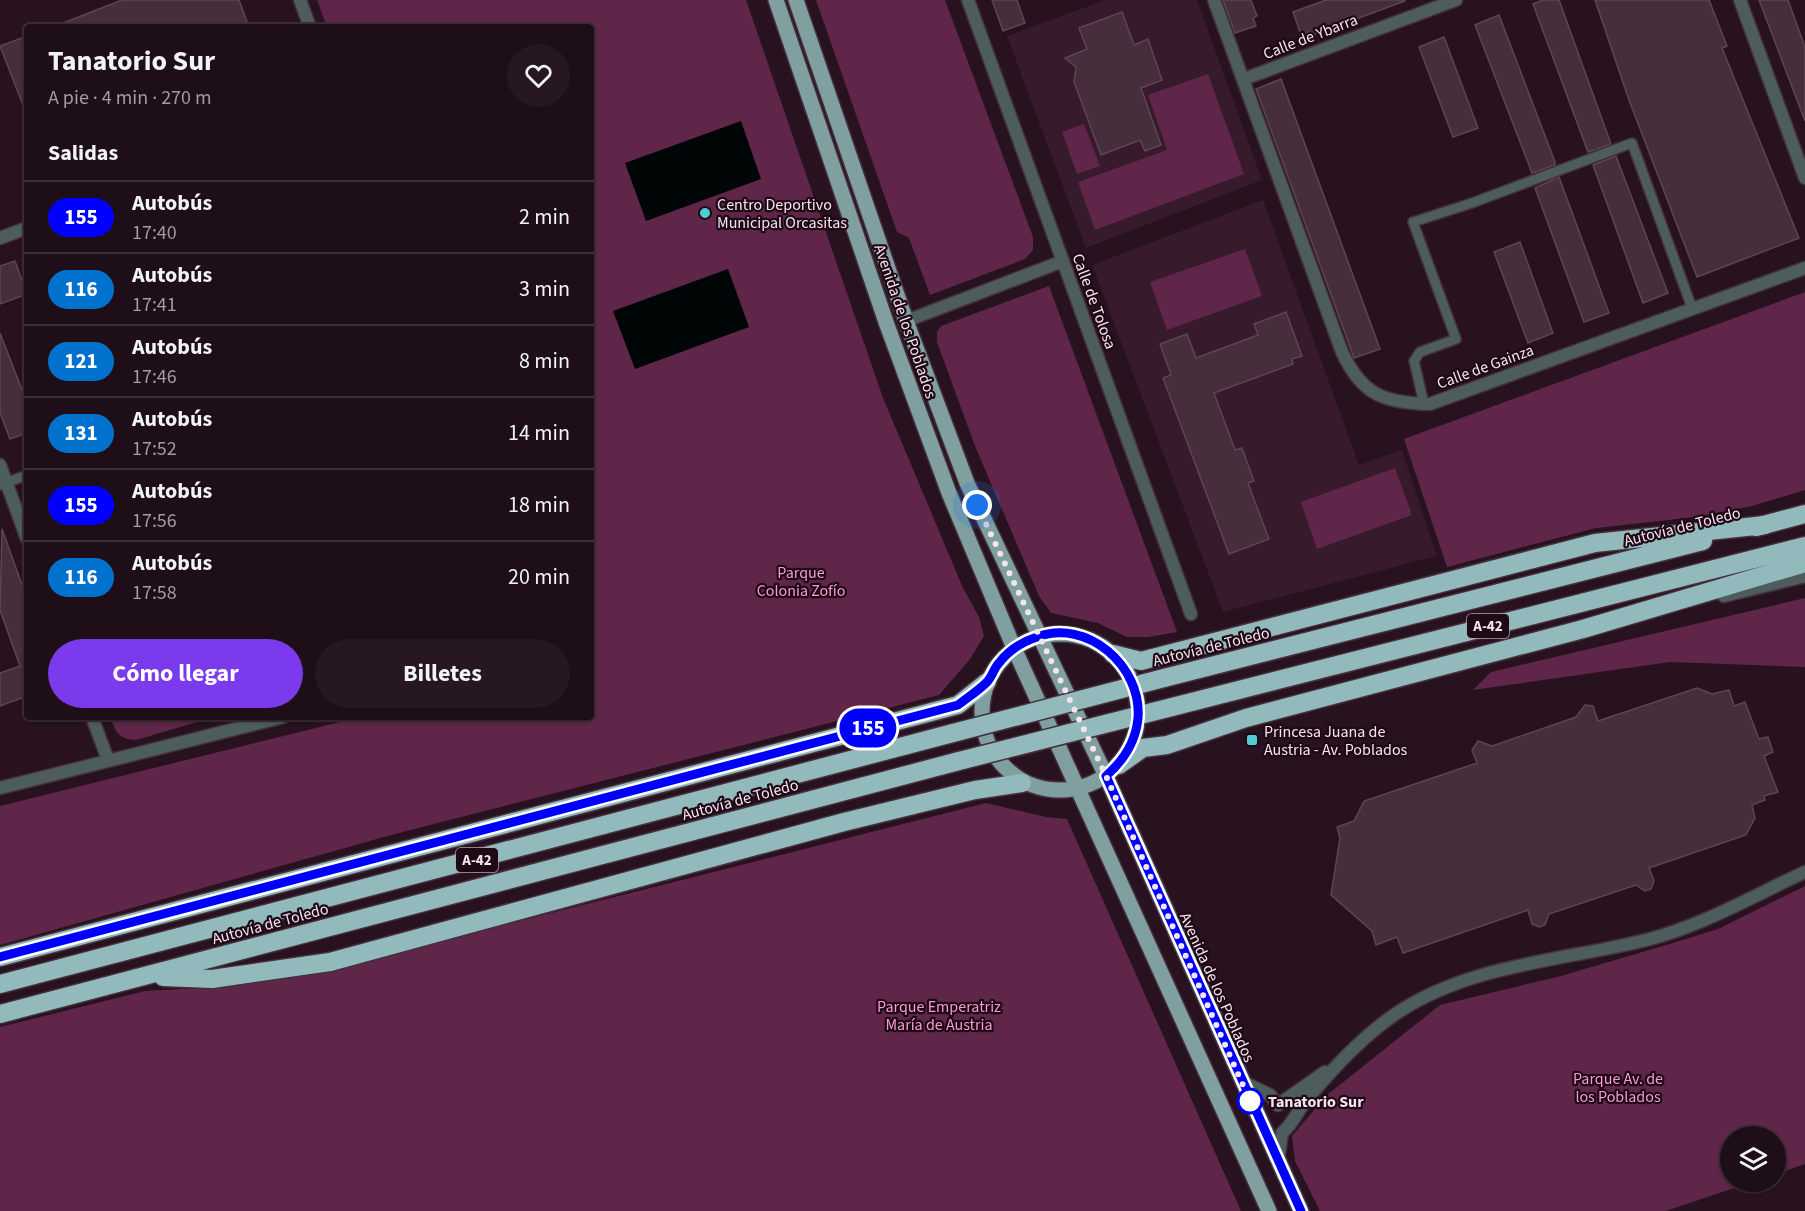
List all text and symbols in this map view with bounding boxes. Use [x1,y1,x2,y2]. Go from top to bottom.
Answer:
street label: Calle de Ybarra [1260,9,1361,65]
text: Tanatorio Sur [48,41,215,81]
button: heart [507,44,570,107]
text: A pie · 4 min · 270 m [48,84,212,112]
text: Salidas [48,137,118,169]
text: Autobús [132,187,212,219]
place label: Centro Deportivo Municipal Orcasitas [717,194,847,234]
text: 2 min [519,201,570,233]
text: 155 [64,202,98,232]
marker: Centro Deportivo Municipal Orcasitas [698,206,712,220]
text: 17:40 [132,219,177,247]
street label: Avenida de los Poblados [868,241,942,402]
street label: Calle de Tolosa [1067,251,1122,352]
text: Autobús [132,259,212,291]
text: 3 min [519,273,570,305]
text: 116 [64,274,98,304]
text: 17:41 [132,291,177,319]
text: Autobús [132,331,212,363]
street label: Calle de Gainza [1434,339,1537,395]
text: 8 min [519,345,570,377]
text: 121 [64,346,98,376]
text: 17:46 [132,363,177,391]
text: Autobús [132,403,212,435]
text: 14 min [508,417,570,449]
text: 131 [64,418,98,448]
text: 17:52 [132,435,177,463]
text: Autobús [132,475,212,507]
text: 18 min [508,489,570,521]
text: 155 [64,490,98,520]
your location [962,490,992,520]
street label: Autovía de Toledo [1622,502,1743,552]
text: 17:56 [132,507,177,535]
text: Autobús [132,547,212,579]
text: 20 min [508,561,570,593]
text: 116 [64,562,98,592]
park label: Parque Colonia Zofío [757,562,845,602]
text: 17:58 [132,579,177,607]
road number: A-42 [1467,614,1509,638]
street label: Autovía de Toledo [1151,622,1272,672]
button: Cómo llegar [48,639,303,708]
button: Billetes [315,639,570,708]
line badge: 155 [834,708,902,748]
text: 155 [851,713,885,743]
place label: Princesa Juana de Austria - Av. Poblados [1264,721,1408,761]
marker: Princesa Juana de Austria - Av. Poblados [1245,733,1259,747]
street label: Autovía de Toledo [680,774,801,826]
road number: A-42 [456,848,498,872]
street label: Autovía de Toledo [210,898,331,950]
street label: Avenida de los Poblados [1174,909,1260,1066]
park label: Parque Emperatriz María de Austria [877,996,1001,1036]
park label: Parque Av. de los Poblados [1573,1068,1663,1108]
marker: Tanatorio Sur [1237,1088,1263,1114]
place label: Tanatorio Sur [1268,1091,1364,1113]
map controls [1720,1126,1786,1192]
button: layers [1720,1126,1786,1192]

